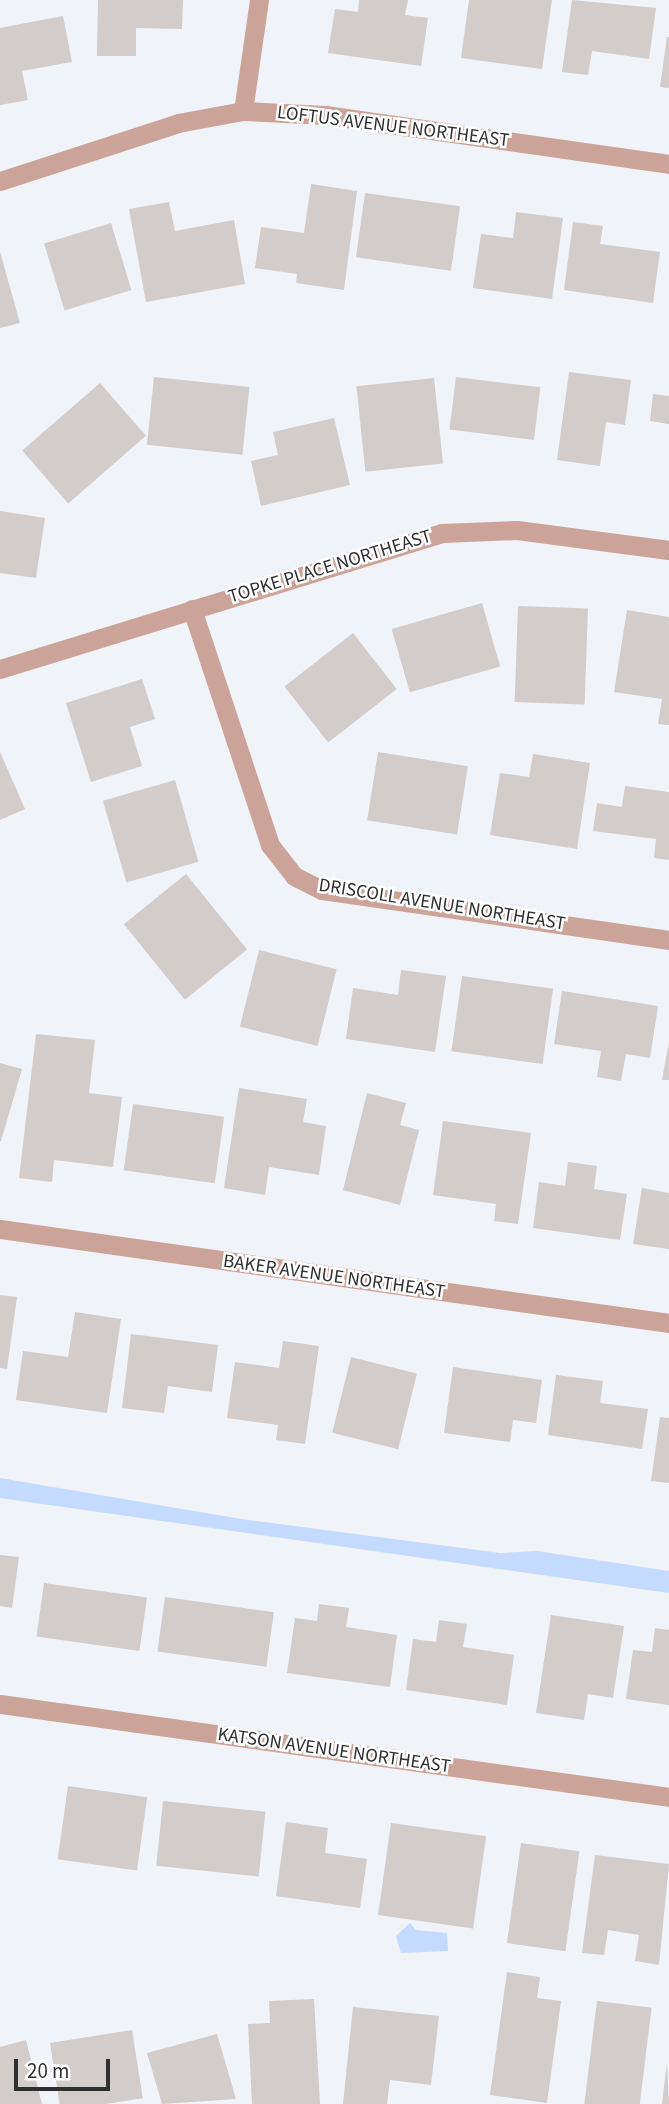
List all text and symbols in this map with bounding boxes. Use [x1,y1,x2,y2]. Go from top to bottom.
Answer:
street label: LOFTUS AVENUE NORTHEAST [276,101,510,153]
street label: TOPKE PLACE NORTHEAST [226,525,434,609]
street label: DRISCOLL AVENUE NORTHEAST [317,874,567,936]
street label: BAKER AVENUE NORTHEAST [222,1250,446,1304]
street label: KATSON AVENUE NORTHEAST [216,1723,452,1779]
scale bar [18,2044,114,2088]
text: 20 m [27,2056,69,2086]

